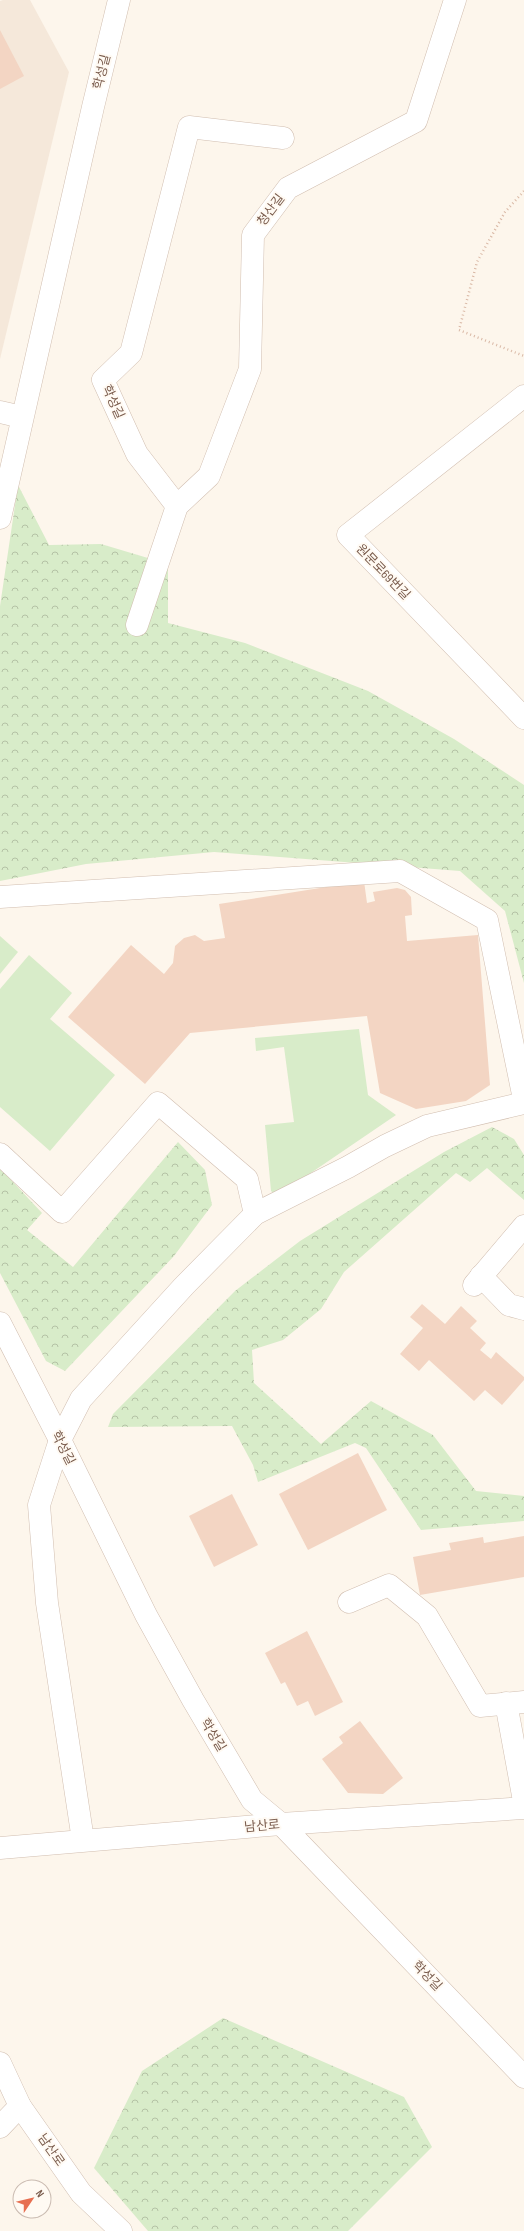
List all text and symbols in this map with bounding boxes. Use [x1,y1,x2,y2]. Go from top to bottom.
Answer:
street label: 학성길 [90,53,114,91]
street label: 청산길 [254,191,288,229]
street label: 학성길 [98,382,128,422]
street label: 원문로69번길 [353,541,413,603]
street label: 학성길 [48,1428,78,1468]
street label: 학성길 [197,1715,229,1755]
street label: 남산로 [243,1816,281,1836]
street label: 학성길 [409,1958,445,1994]
street label: 남산로 [34,2131,68,2169]
north arrow [12,2179,52,2219]
text: N [33,2187,47,2200]

